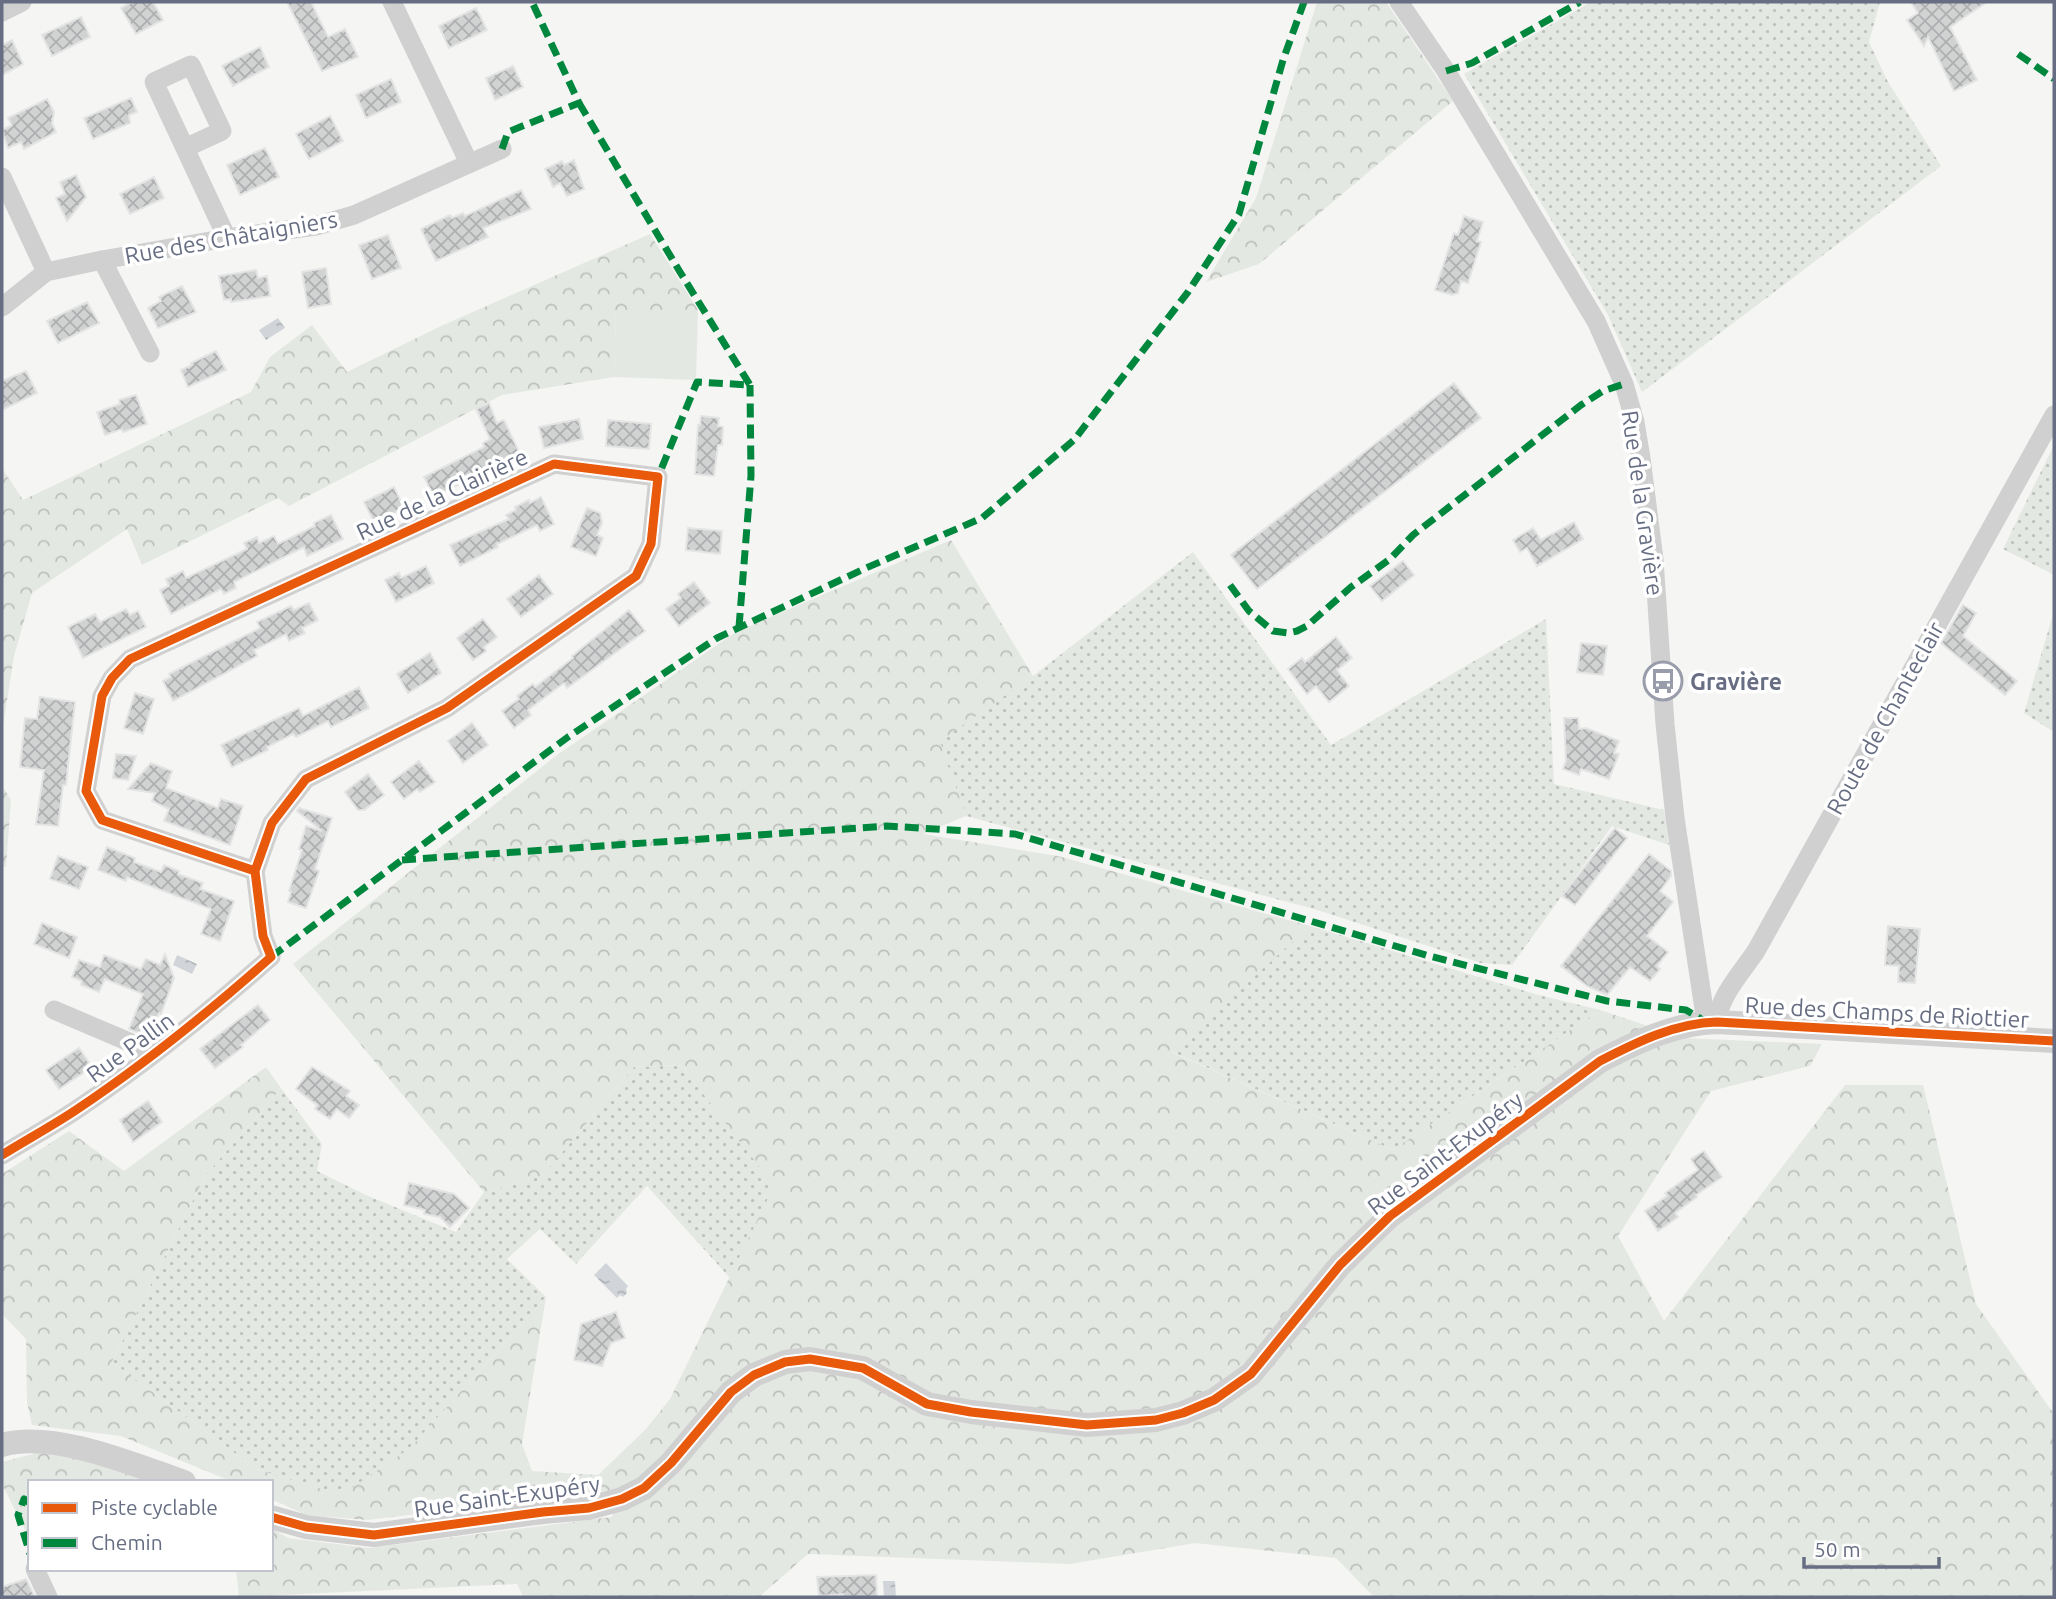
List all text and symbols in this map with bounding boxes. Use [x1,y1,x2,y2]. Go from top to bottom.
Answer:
street label: Rue des Châtaigniers [123,206,339,268]
street label: Rue de la Gravière [1618,409,1668,597]
street label: Rue de la Clairière [352,443,532,545]
street label: Route de Chanteclair [1822,617,1948,819]
bus stop icon: Gravière [1642,660,1684,702]
place label: Gravière [1690,669,1782,694]
street label: Rue des Champs de Riottier [1744,992,2030,1032]
street label: Rue Pallin [82,1007,178,1087]
street label: Rue Saint-Exupéry [1363,1087,1527,1219]
street label: Rue Saint-Exupéry [412,1471,602,1521]
legend [28,1480,273,1571]
text: Piste cyclable [91,1495,218,1519]
scale bar [1804,1526,1939,1570]
text: Chemin [91,1530,163,1554]
text: 50 m [1814,1537,1861,1561]

